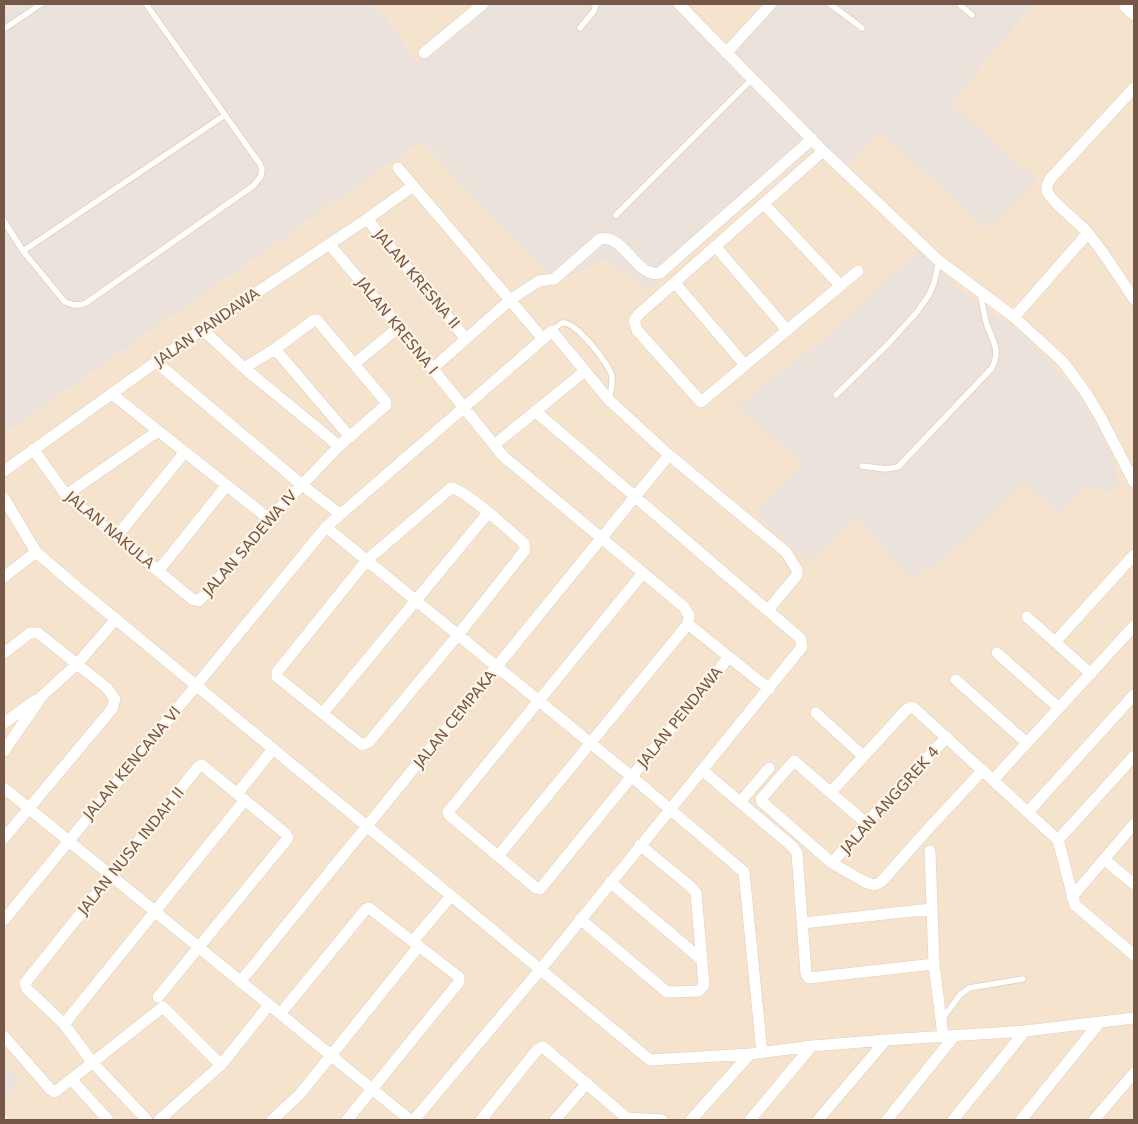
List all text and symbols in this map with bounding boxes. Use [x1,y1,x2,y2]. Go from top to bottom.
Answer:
street label: JALAN KRESNA II [370,226,464,332]
street label: JALAN KRESNA I [352,274,442,378]
street label: JALAN PANDAWA [150,284,264,370]
street label: JALAN SADEWA IV [199,486,301,600]
street label: JALAN NAKULA [61,487,159,573]
street label: JALAN PENDAWA [633,663,727,772]
street label: JALAN CEMPAKA [409,666,500,772]
street label: JALAN KENCANA VI [79,703,184,824]
street label: JALAN ANGGREK 4 [836,743,943,858]
street label: JALAN NUSA INDAH II [74,784,188,919]

